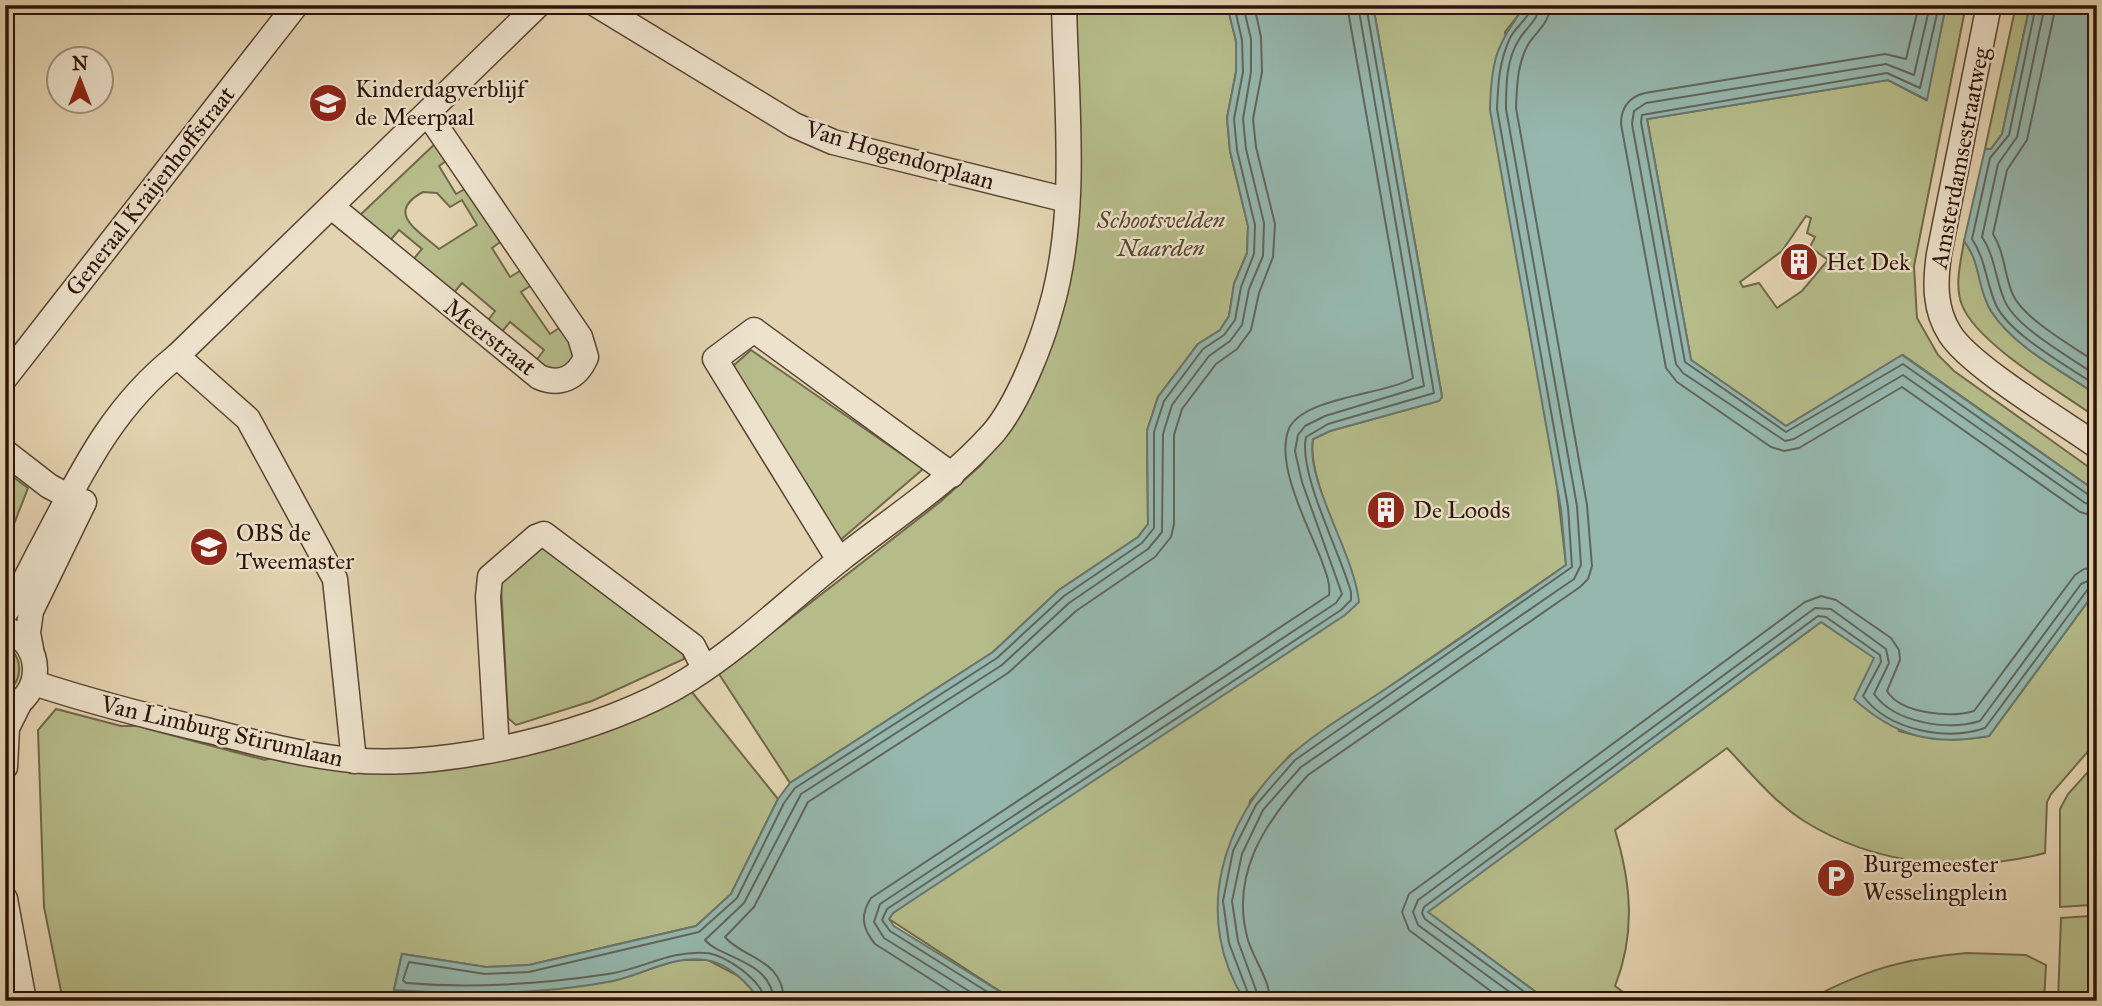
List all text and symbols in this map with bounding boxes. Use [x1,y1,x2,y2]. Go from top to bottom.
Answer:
street label: Amsterdamsestraatweg [1924,44,1996,272]
north arrow [46,46,116,116]
text: N [72,52,88,75]
place label: Kinderdagverblijf de Meerpaal [355,74,529,132]
street label: Generaal Kraijenhoffstraat [59,80,242,302]
school or university icon: Kinderdagverblijf de Meerpaal [307,82,349,124]
street label: Van Hogendorplaan [801,113,998,196]
park label: Schootsvelden Naarden [1096,205,1225,263]
building icon: Het Dek [1778,241,1820,283]
place label: Het Dek [1826,247,1911,277]
street label: Meerstraat [438,292,542,383]
building icon: De Loods [1365,489,1407,531]
place label: De Loods [1413,495,1510,525]
place label: OBS de Tweemaster [236,518,354,576]
school or university icon: OBS de Tweemaster [188,526,230,568]
street label: Van Limburg Stirumlaan [97,688,346,774]
place label: Burgemeester Wesselingplein [1863,849,2007,907]
parking icon: Burgemeester Wesselingplein [1815,857,1857,899]

